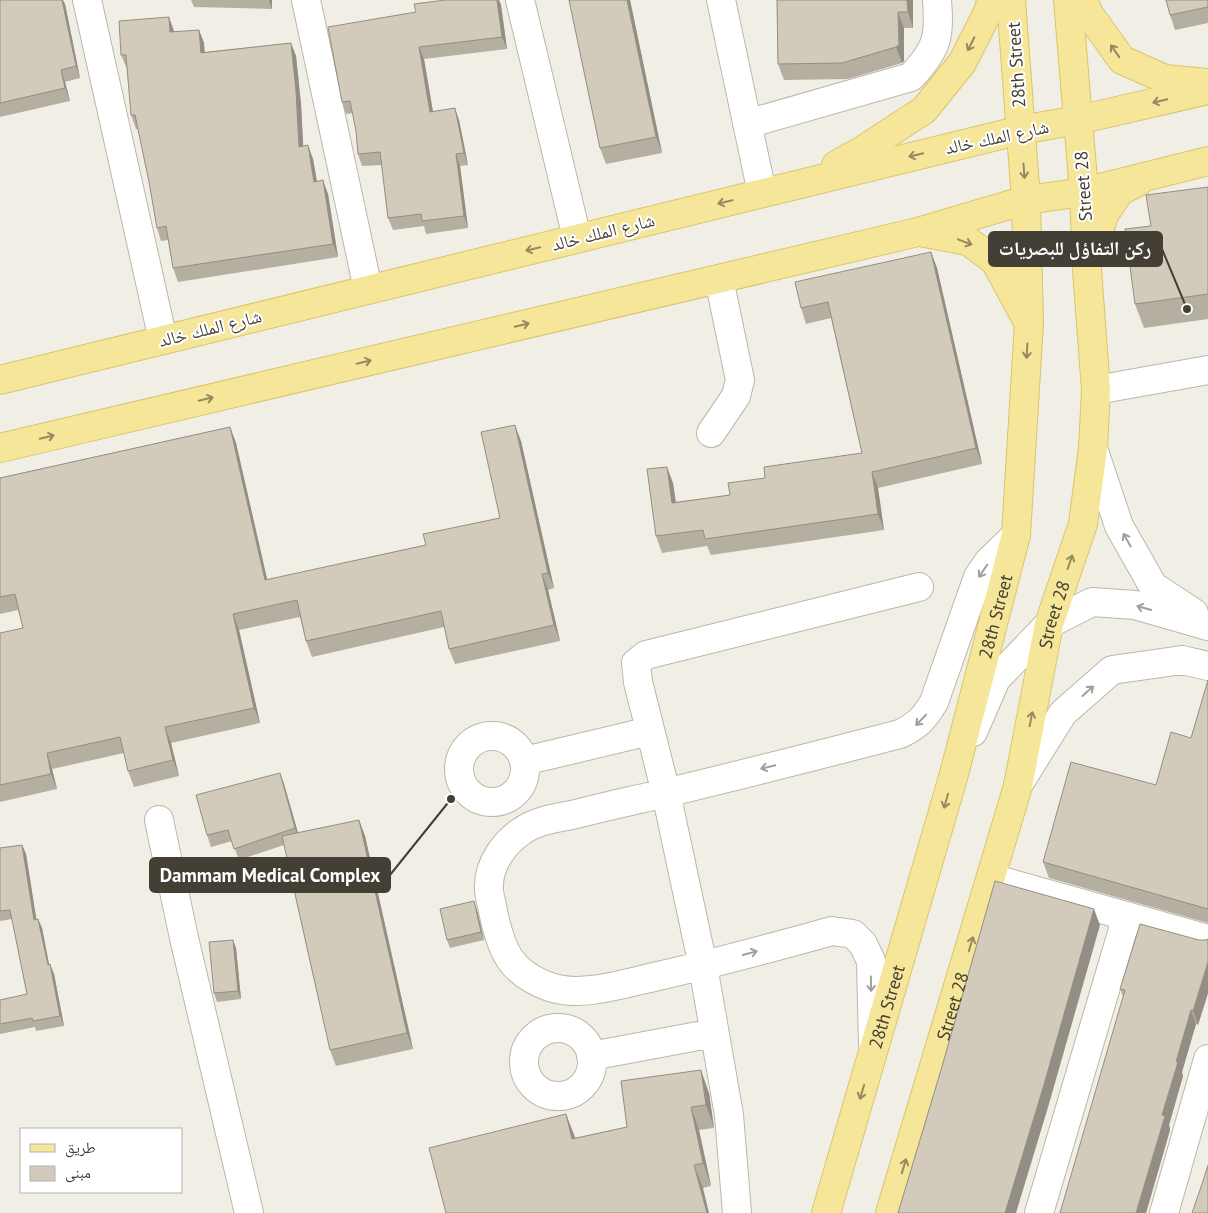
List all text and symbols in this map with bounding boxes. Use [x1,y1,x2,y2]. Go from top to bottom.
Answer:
street label: 28th Street [1002,21,1030,109]
one-way arrow [966,36,975,51]
one-way arrow [1110,44,1120,58]
one-way arrow [1153,97,1169,106]
street label: شارع الملك خالد [943,115,1051,159]
street label: Street 28 [1069,150,1097,222]
one-way arrow [909,151,925,160]
one-way arrow [1019,162,1029,178]
one-way arrow [717,198,733,207]
street label: شارع الملك خالد [549,208,657,256]
callout: ركن التفاؤل للبصريات [989,232,1162,266]
text: ركن التفاؤل للبصريات [999,236,1151,260]
one-way arrow [958,238,973,247]
one-way arrow [525,245,541,254]
street label: شارع الملك خالد [156,304,264,352]
one-way arrow [514,320,530,329]
one-way arrow [1023,342,1032,358]
one-way arrow [355,357,371,366]
one-way arrow [197,394,213,403]
one-way arrow [39,432,55,441]
one-way arrow [1122,533,1131,548]
one-way arrow [1066,554,1076,570]
one-way arrow [978,563,988,577]
street label: 28th Street [973,572,1017,661]
street label: Street 28 [1033,577,1075,651]
one-way arrow [1137,602,1153,612]
one-way arrow [1081,686,1094,697]
one-way arrow [1026,712,1036,728]
one-way arrow [915,714,927,726]
one-way arrow [760,763,776,773]
one-way arrow [940,793,950,809]
callout: Dammam Medical Complex [150,858,390,892]
text: Dammam Medical Complex [160,863,380,887]
one-way arrow [967,936,977,952]
one-way arrow [741,948,757,958]
street label: 28th Street [863,962,909,1051]
street label: Street 28 [931,969,973,1043]
one-way arrow [867,976,876,992]
one-way arrow [857,1083,867,1099]
legend [20,1128,182,1193]
text: طريق [65,1138,96,1158]
one-way arrow [899,1159,909,1175]
text: مبنى [65,1163,91,1183]

